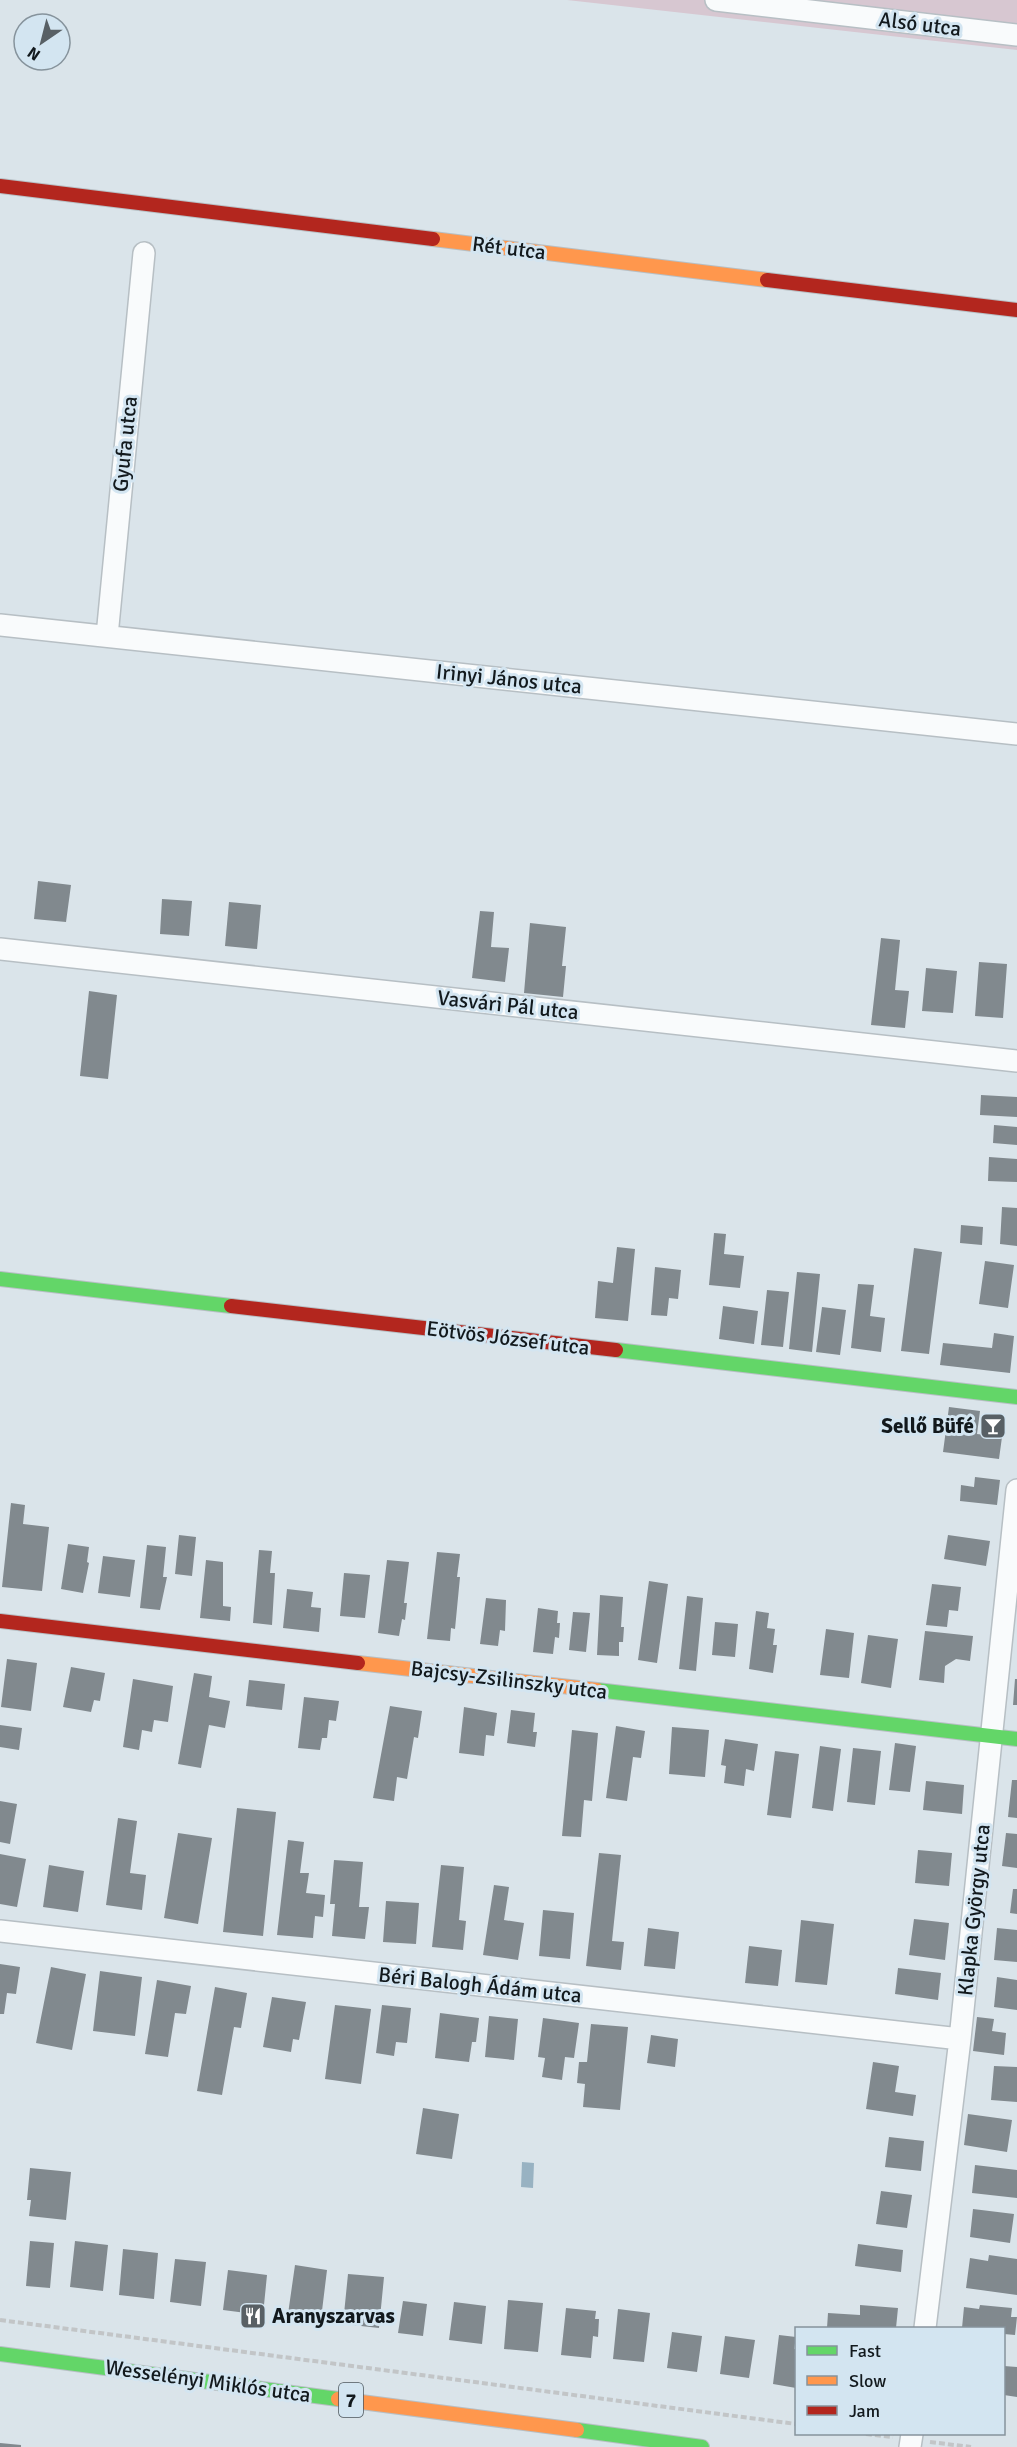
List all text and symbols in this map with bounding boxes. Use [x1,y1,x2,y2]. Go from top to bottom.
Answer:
street label: Alsó utca [877,6,963,42]
north arrow [12,12,72,72]
text: N [24,42,44,65]
street label: Rét utca [471,231,547,265]
street label: Gyufa utca [107,395,143,493]
street label: Irinyi János utca [435,658,583,700]
street label: Vasvári Pál utca [436,985,580,1025]
street label: Eötvös József utca [425,1315,591,1361]
bar icon: Sellő Büfé [978,1411,1008,1441]
place label: Sellő Büfé [881,1413,974,1439]
street label: Bajcsy-Zsilinszky utca [409,1655,609,1705]
street label: Klapka György utca [952,1823,996,1997]
street label: Béri Balogh Ádám utca [377,1961,583,2009]
restaurant icon: Aranyszarvas [238,2301,268,2331]
place label: Aranyszarvas [272,2303,395,2329]
legend [795,2327,1005,2435]
text: Fast [849,2340,881,2362]
street label: Wesselényi Miklós utca [104,2354,312,2408]
text: Slow [849,2370,886,2392]
road number: 7 [339,2383,363,2417]
text: Jam [849,2400,880,2422]

